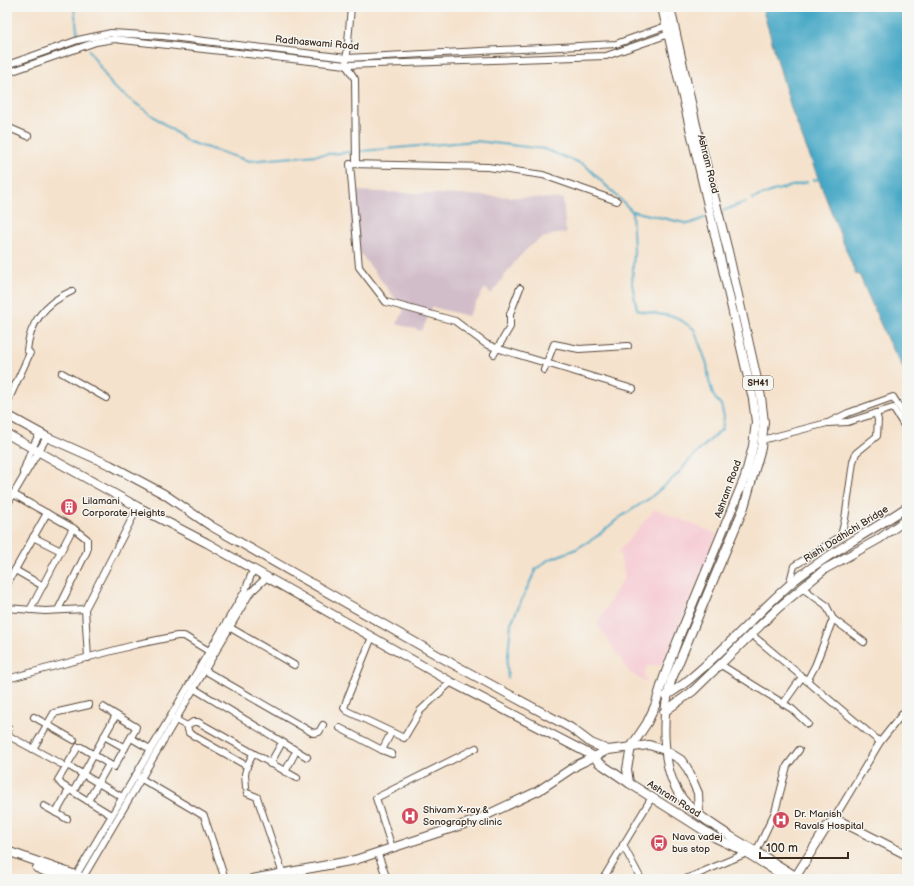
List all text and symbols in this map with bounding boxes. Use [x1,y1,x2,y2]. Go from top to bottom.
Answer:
street label: Radhaswami Road [274,33,360,53]
street label: Ashram Road [695,133,721,195]
road number: SH41 [743,376,773,390]
street label: Ashram Road [712,458,744,519]
place label: Lilamani Corporate Heights [82,495,165,519]
building icon: Lilamani Corporate Heights [59,497,79,517]
street label: Rishi Dadhichi Bridge [801,503,891,565]
street label: Ashram Road [645,778,703,820]
place label: Shivam X-ray & Sonography clinic [423,804,502,828]
hospital icon: Shivam X-ray & Sonography clinic [400,806,420,826]
place label: Dr. Manish Ravals Hospital [794,808,864,832]
hospital icon: Dr. Manish Ravals Hospital [771,810,791,830]
place label: Nava vadej bus stop [672,831,723,855]
bus stop icon: Nava vadej bus stop [649,833,669,853]
scale bar [760,834,848,860]
text: 100 m [766,841,798,856]

